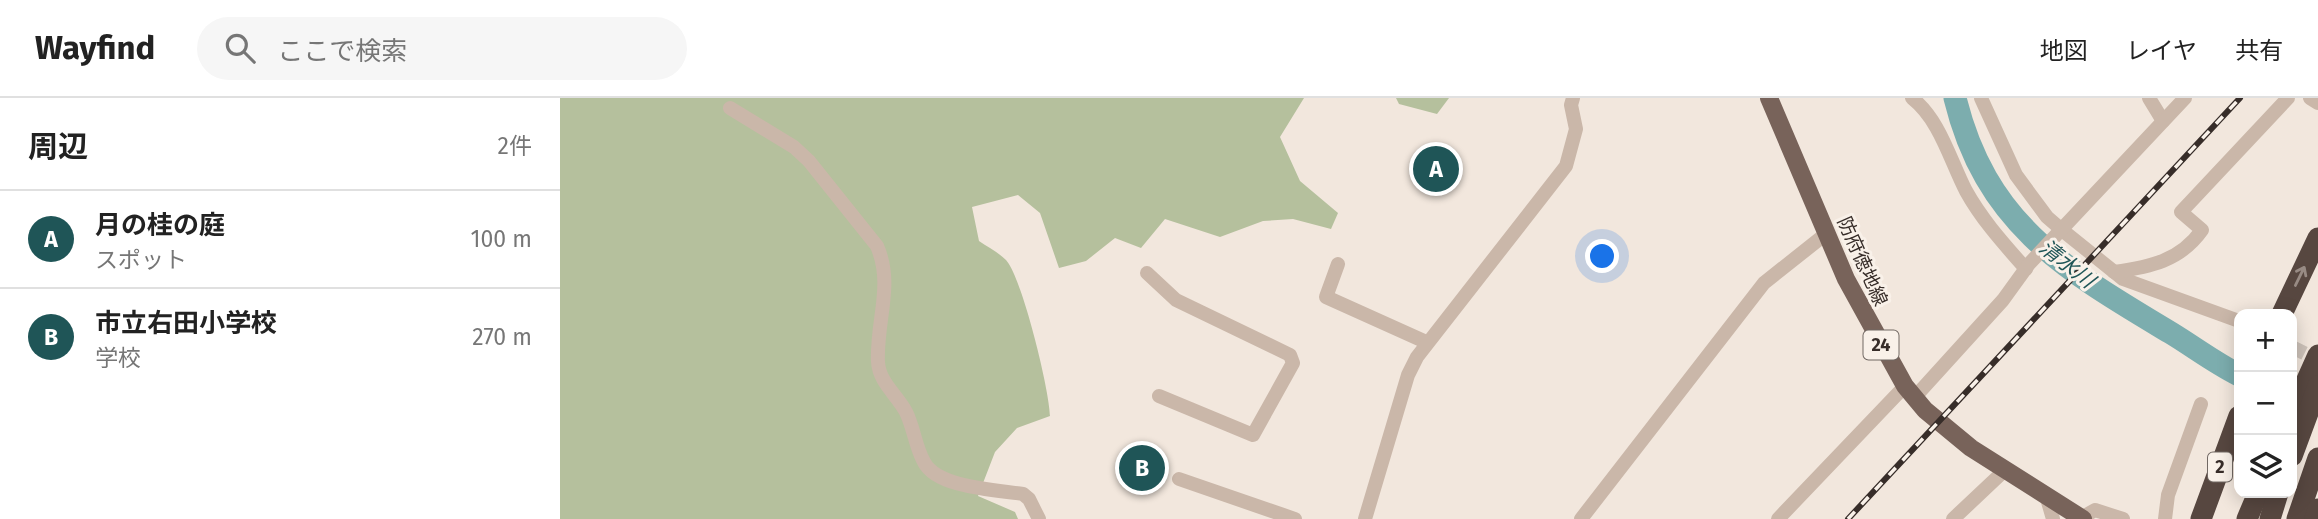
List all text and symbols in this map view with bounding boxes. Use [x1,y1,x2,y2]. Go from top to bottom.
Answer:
search box [197,17,687,80]
text: Wayfind [35,28,155,68]
icon: search [221,29,259,67]
text: ここで検索 [277,36,407,67]
text: 地図 [2040,37,2088,65]
text: レイヤ [2126,37,2197,65]
text: 共有 [2235,37,2283,65]
text: 周辺 [28,129,88,165]
text: 2件 [498,132,532,160]
pin: A [1413,143,1459,195]
text: 月の桂の庭 [95,210,225,241]
street label: 防府徳地線 [1833,213,1892,309]
text: A [44,225,58,253]
text: 100 m [471,225,532,253]
water label: 清水川 [2034,234,2101,295]
your location [1585,239,1619,273]
text: スポット [95,246,187,274]
one-way arrow [2293,266,2307,287]
text: 市立右田小学校 [95,308,277,339]
map controls [2234,309,2297,498]
button: + [2234,309,2297,372]
text: B [44,323,58,351]
text: 270 m [472,323,532,351]
road number: 24 [1864,330,1898,360]
text: 学校 [95,344,141,372]
button: − [2234,372,2297,435]
button: layers [2234,435,2297,498]
pin: B [1119,442,1165,494]
road number: 2 [2208,452,2232,482]

